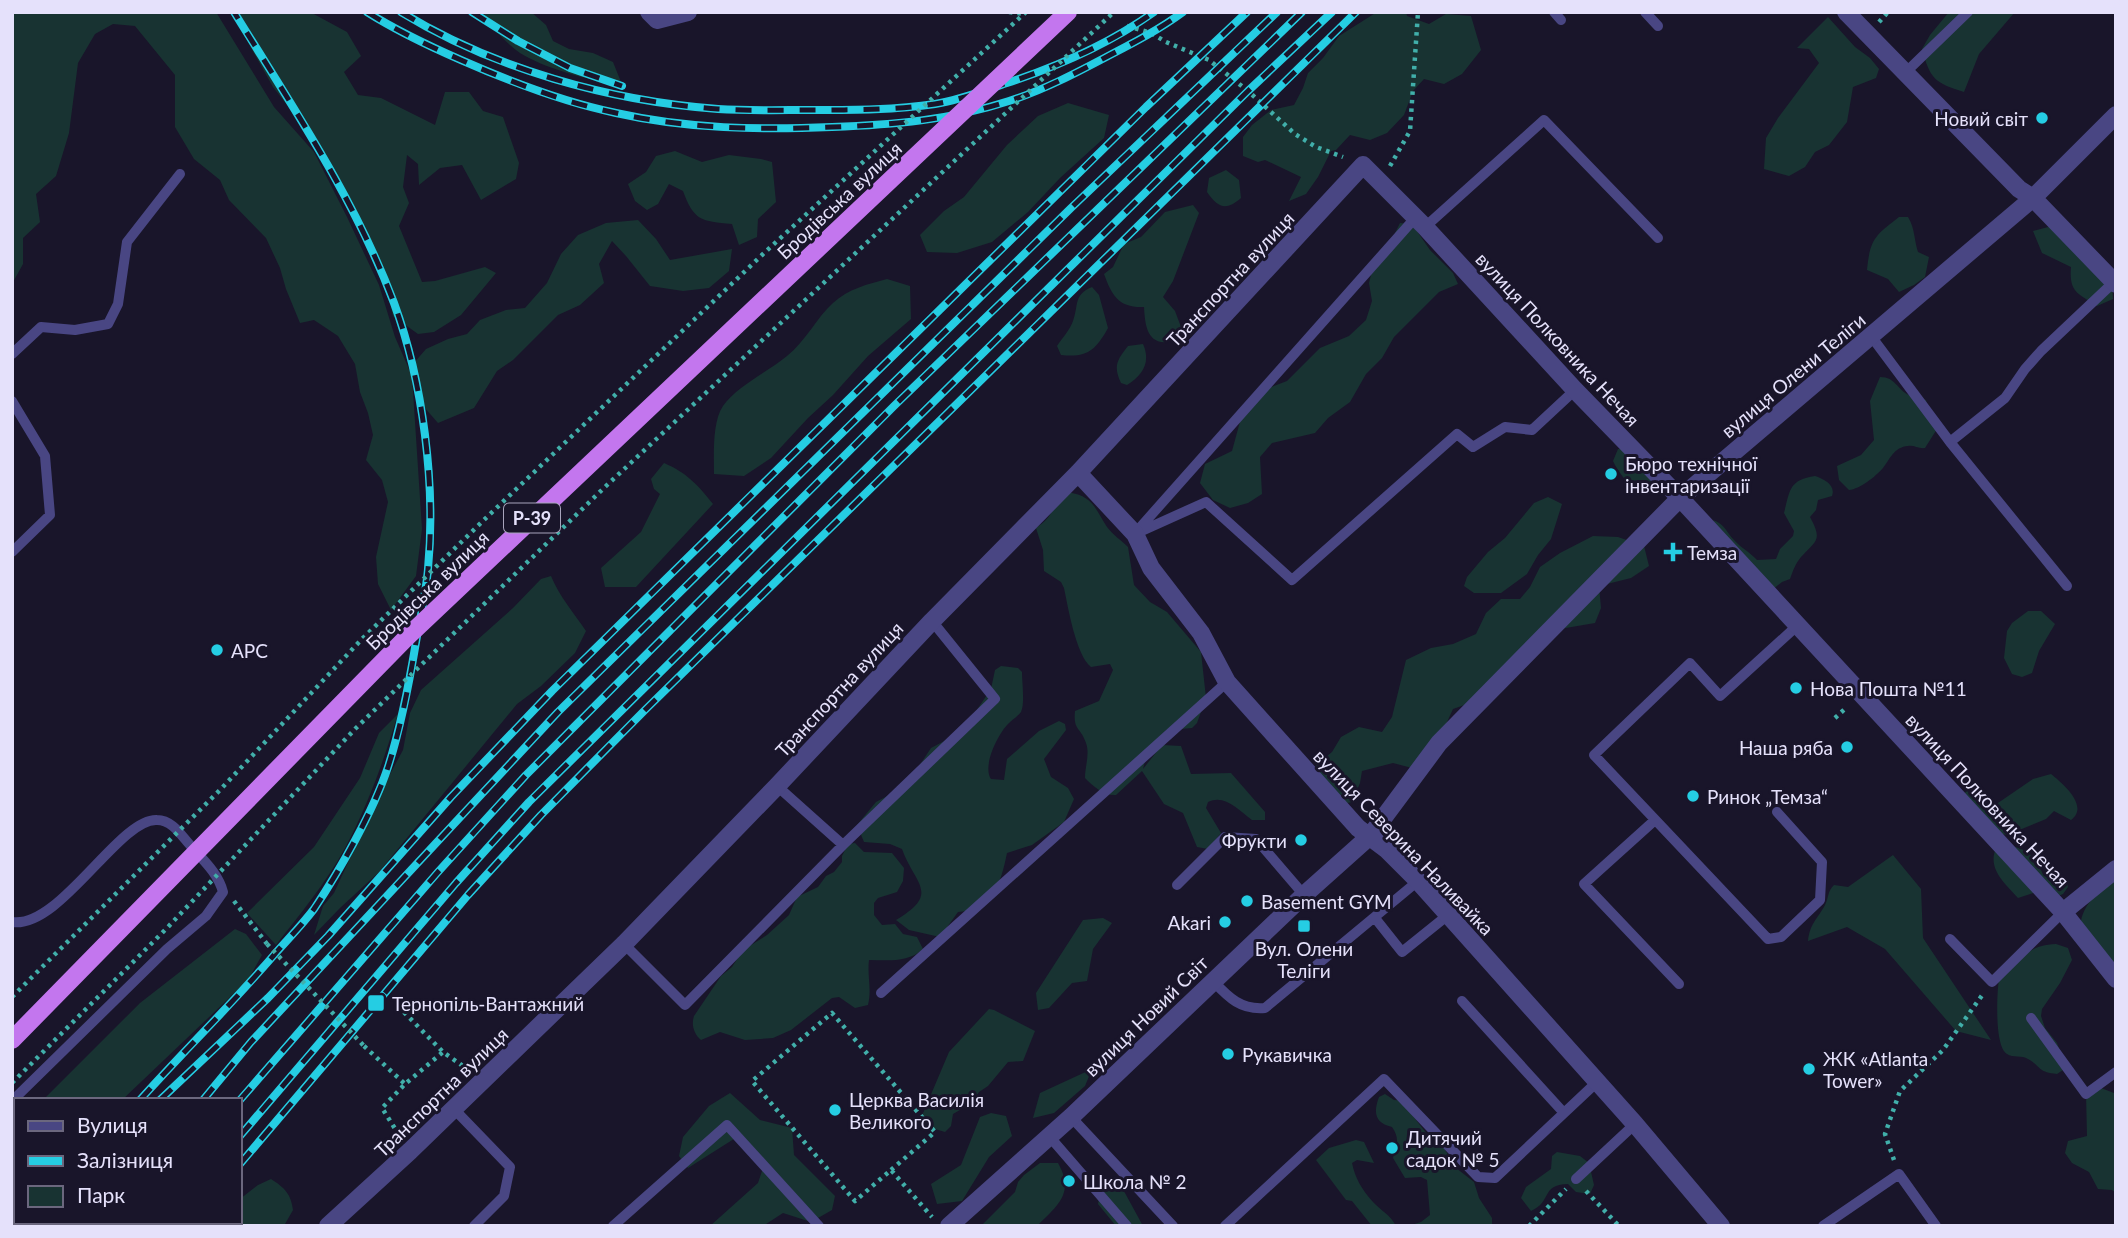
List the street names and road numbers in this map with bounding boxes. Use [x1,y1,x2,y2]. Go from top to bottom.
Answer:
street label: Бродівська вулиця [772,136,906,264]
street label: Транспортна вулиця [1161,207,1299,351]
street label: вулиця Полковника Нечая [1471,247,1645,431]
street label: вулиця Олени Теліги [1716,308,1870,442]
road number: Р-39 [504,504,560,532]
street label: Бродівська вулиця [361,526,493,654]
street label: Транспортна вулиця [770,617,908,761]
street label: вулиця Полковника Нечая [1901,708,2075,892]
street label: вулиця Северина Наливайка [1309,744,1499,940]
street label: вулиця Новий Світ [1079,951,1213,1081]
street label: Транспортна вулиця [370,1022,512,1162]

